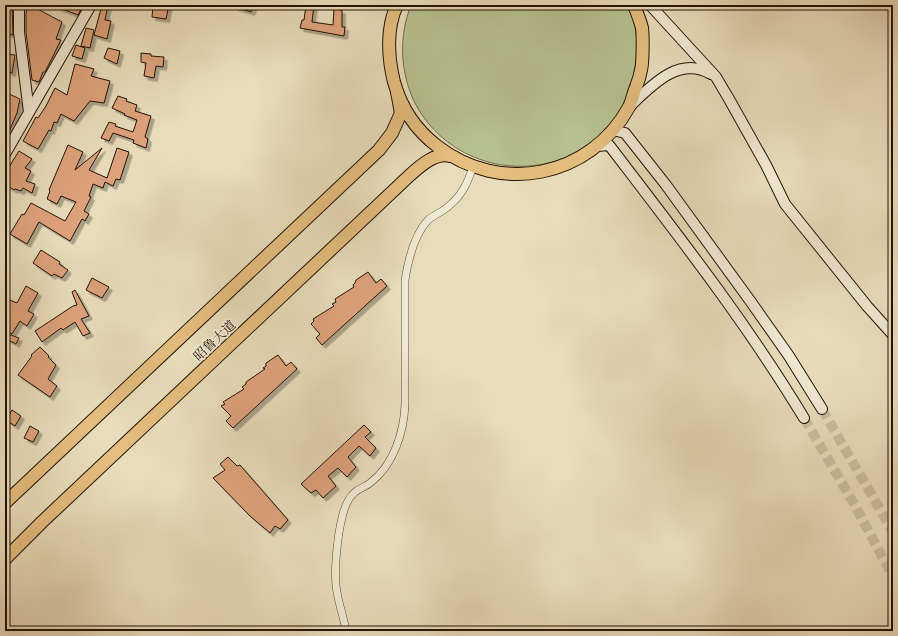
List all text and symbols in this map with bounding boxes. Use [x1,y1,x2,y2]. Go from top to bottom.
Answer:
street label: 昭鲁大道 [189,316,240,365]

